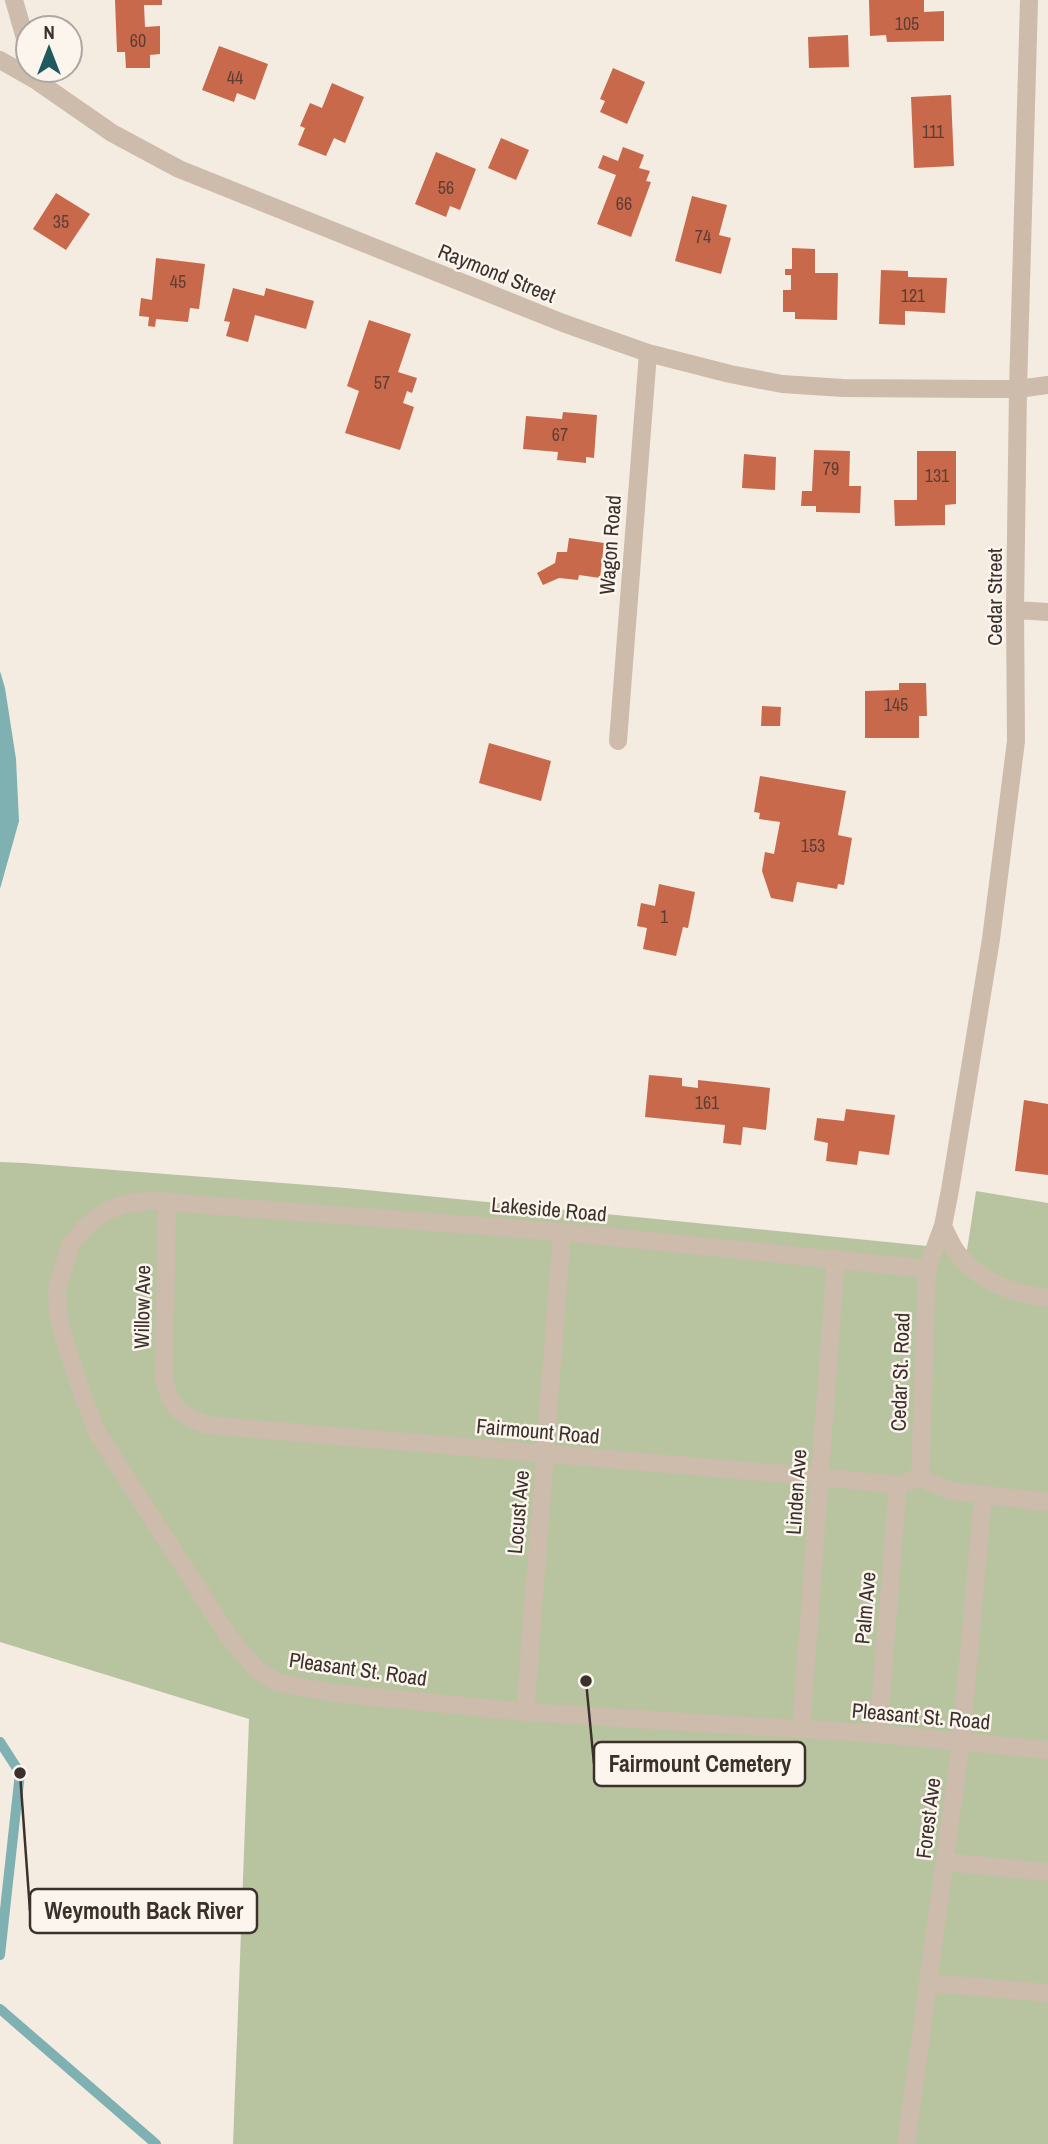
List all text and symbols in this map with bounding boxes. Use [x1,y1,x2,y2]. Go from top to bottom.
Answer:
house number: 105 [895,11,919,36]
north arrow [14,14,84,84]
text: N [43,19,55,45]
house number: 60 [130,28,146,53]
house number: 44 [227,65,243,90]
house number: 111 [922,119,945,144]
house number: 56 [438,175,454,200]
house number: 66 [616,191,632,216]
house number: 35 [53,209,69,234]
house number: 74 [695,224,711,249]
street label: Raymond Street [434,236,560,310]
house number: 45 [170,269,186,294]
house number: 121 [901,283,926,308]
house number: 57 [374,370,390,395]
house number: 67 [552,422,568,447]
house number: 79 [823,456,839,481]
house number: 131 [925,463,950,488]
street label: Wagon Road [592,494,628,596]
street label: Cedar Street [980,548,1009,646]
house number: 145 [884,692,908,717]
house number: 153 [801,833,825,858]
house number: 1 [660,904,669,929]
house number: 161 [695,1090,720,1115]
street label: Lakeside Road [490,1190,608,1228]
street label: Willow Ave [127,1265,157,1349]
street label: Cedar St. Road [883,1312,917,1432]
street label: Fairmount Road [475,1411,601,1451]
street label: Linden Ave [779,1448,813,1536]
street label: Locust Ave [500,1469,536,1555]
street label: Palm Ave [847,1571,883,1645]
street label: Pleasant St. Road [287,1645,429,1693]
street label: Pleasant St. Road [851,1696,991,1736]
callout: Fairmount Cemetery [594,1742,805,1786]
text: Fairmount Cemetery [609,1748,792,1779]
street label: Forest Ave [909,1776,947,1860]
callout: Weymouth Back River [30,1889,257,1933]
text: Weymouth Back River [45,1895,244,1926]

